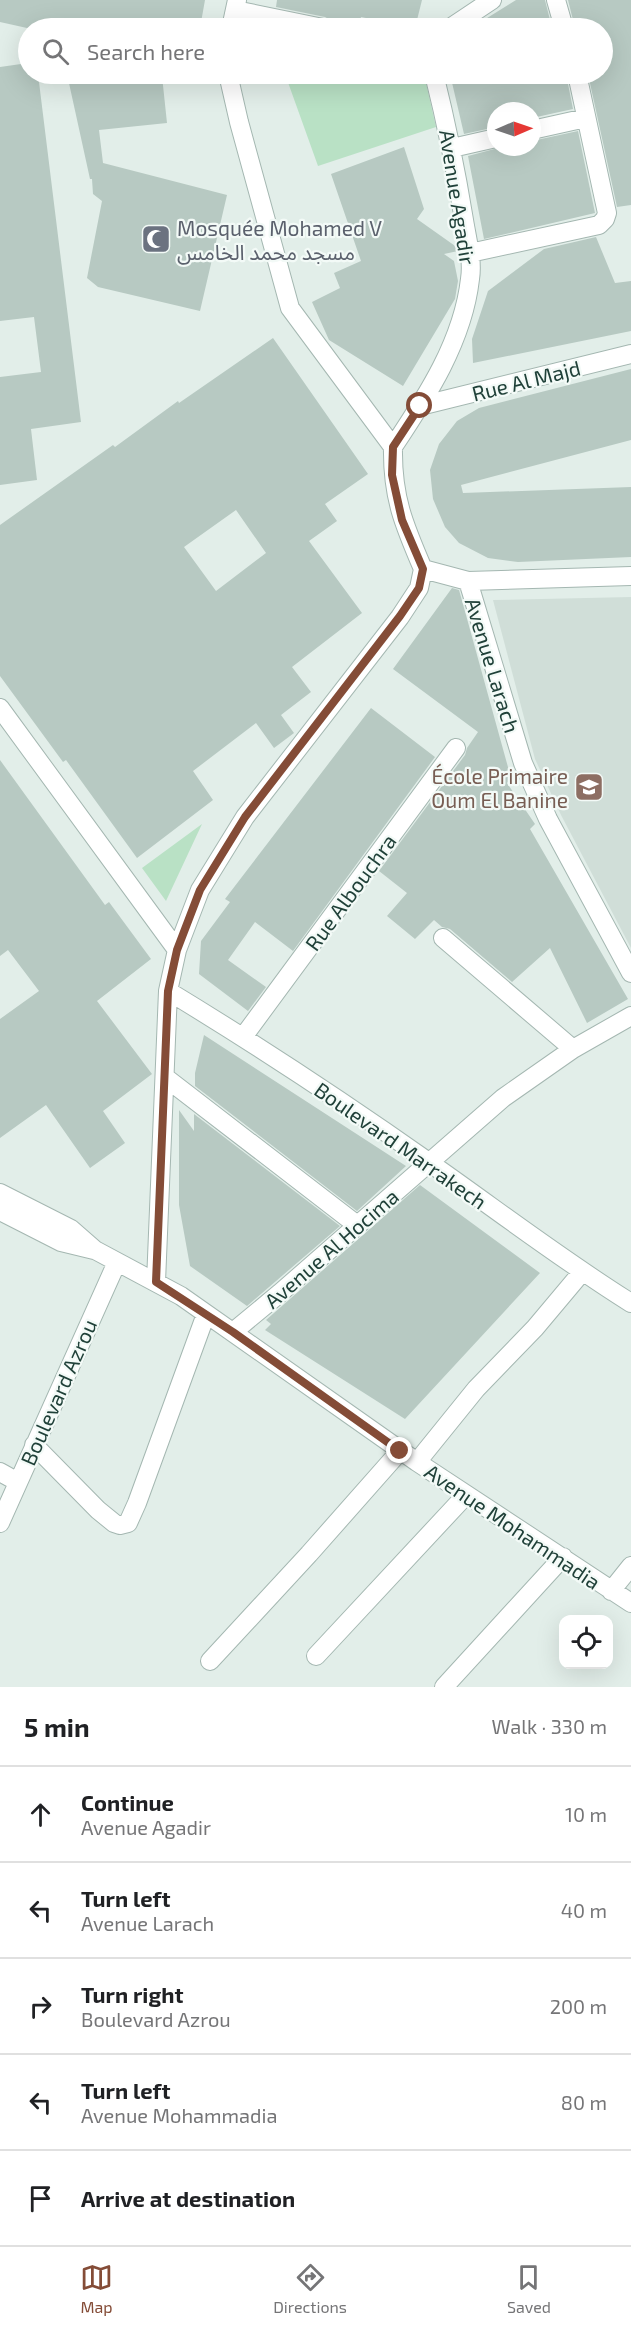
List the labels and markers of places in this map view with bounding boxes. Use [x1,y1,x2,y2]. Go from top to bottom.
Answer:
place label: Mosquée Mohamed V مسجد محمد الخامس [177,215,382,265]
mosque icon: Mosquée Mohamed V مسجد محمد الخامس [140,223,172,255]
place label: École Primaire Oum El Banine [431,763,568,812]
school or university icon: École Primaire Oum El Banine [573,771,605,803]

